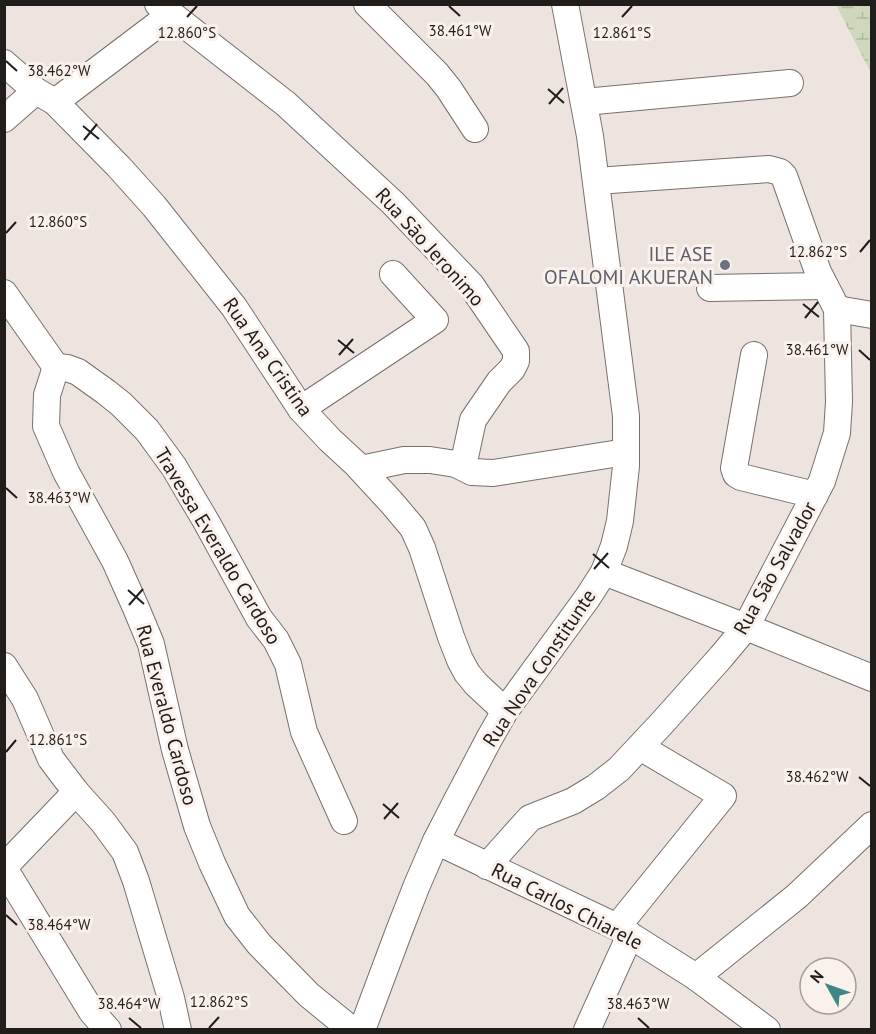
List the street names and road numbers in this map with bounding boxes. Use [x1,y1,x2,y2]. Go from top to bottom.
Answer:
street label: Rua São Jeronimo [370,182,490,312]
street label: Rua Ana Cristina [217,292,319,422]
street label: Travessa Everaldo Cardoso [149,443,287,649]
street label: Rua São Salvador [728,497,822,639]
street label: Rua Nova Constitunte [477,584,601,752]
street label: Rua Everaldo Cardoso [130,622,204,808]
street label: Rua Carlos Chiarele [487,857,647,955]

